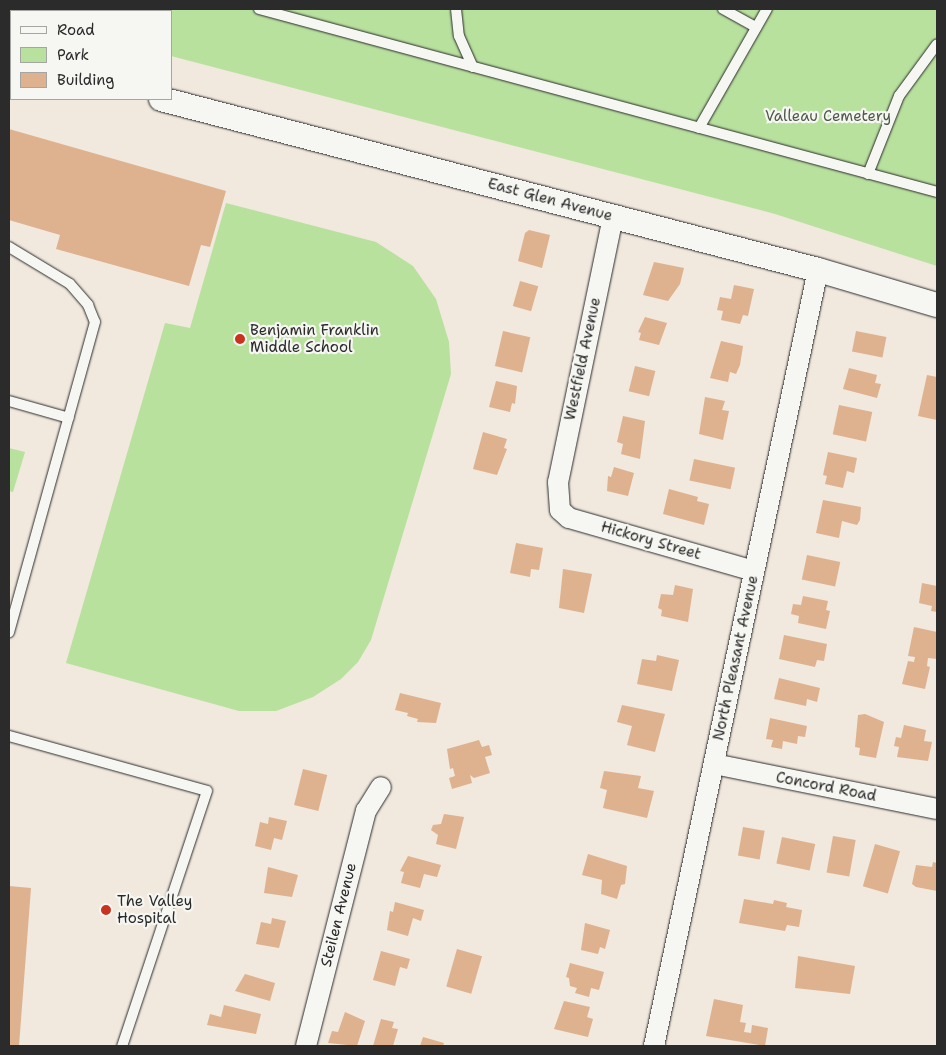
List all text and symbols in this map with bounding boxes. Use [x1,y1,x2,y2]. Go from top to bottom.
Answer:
legend [10,10,172,100]
text: Road [57,20,95,40]
text: Park [57,45,89,65]
text: Building [57,70,114,90]
park label: Valleau Cemetery [765,108,891,126]
street label: East Glen Avenue [486,175,614,225]
street label: Westfield Avenue [561,296,605,422]
place label: Benjamin Franklin Middle School [250,321,379,356]
marker: Benjamin Franklin Middle School [234,333,246,345]
street label: Hickory Street [599,518,703,564]
street label: North Pleasant Avenue [710,574,762,742]
street label: Concord Road [774,768,878,806]
street label: Steilen Avenue [317,861,361,969]
place label: The Valley Hospital [117,892,192,927]
marker: The Valley Hospital [99,903,113,917]

